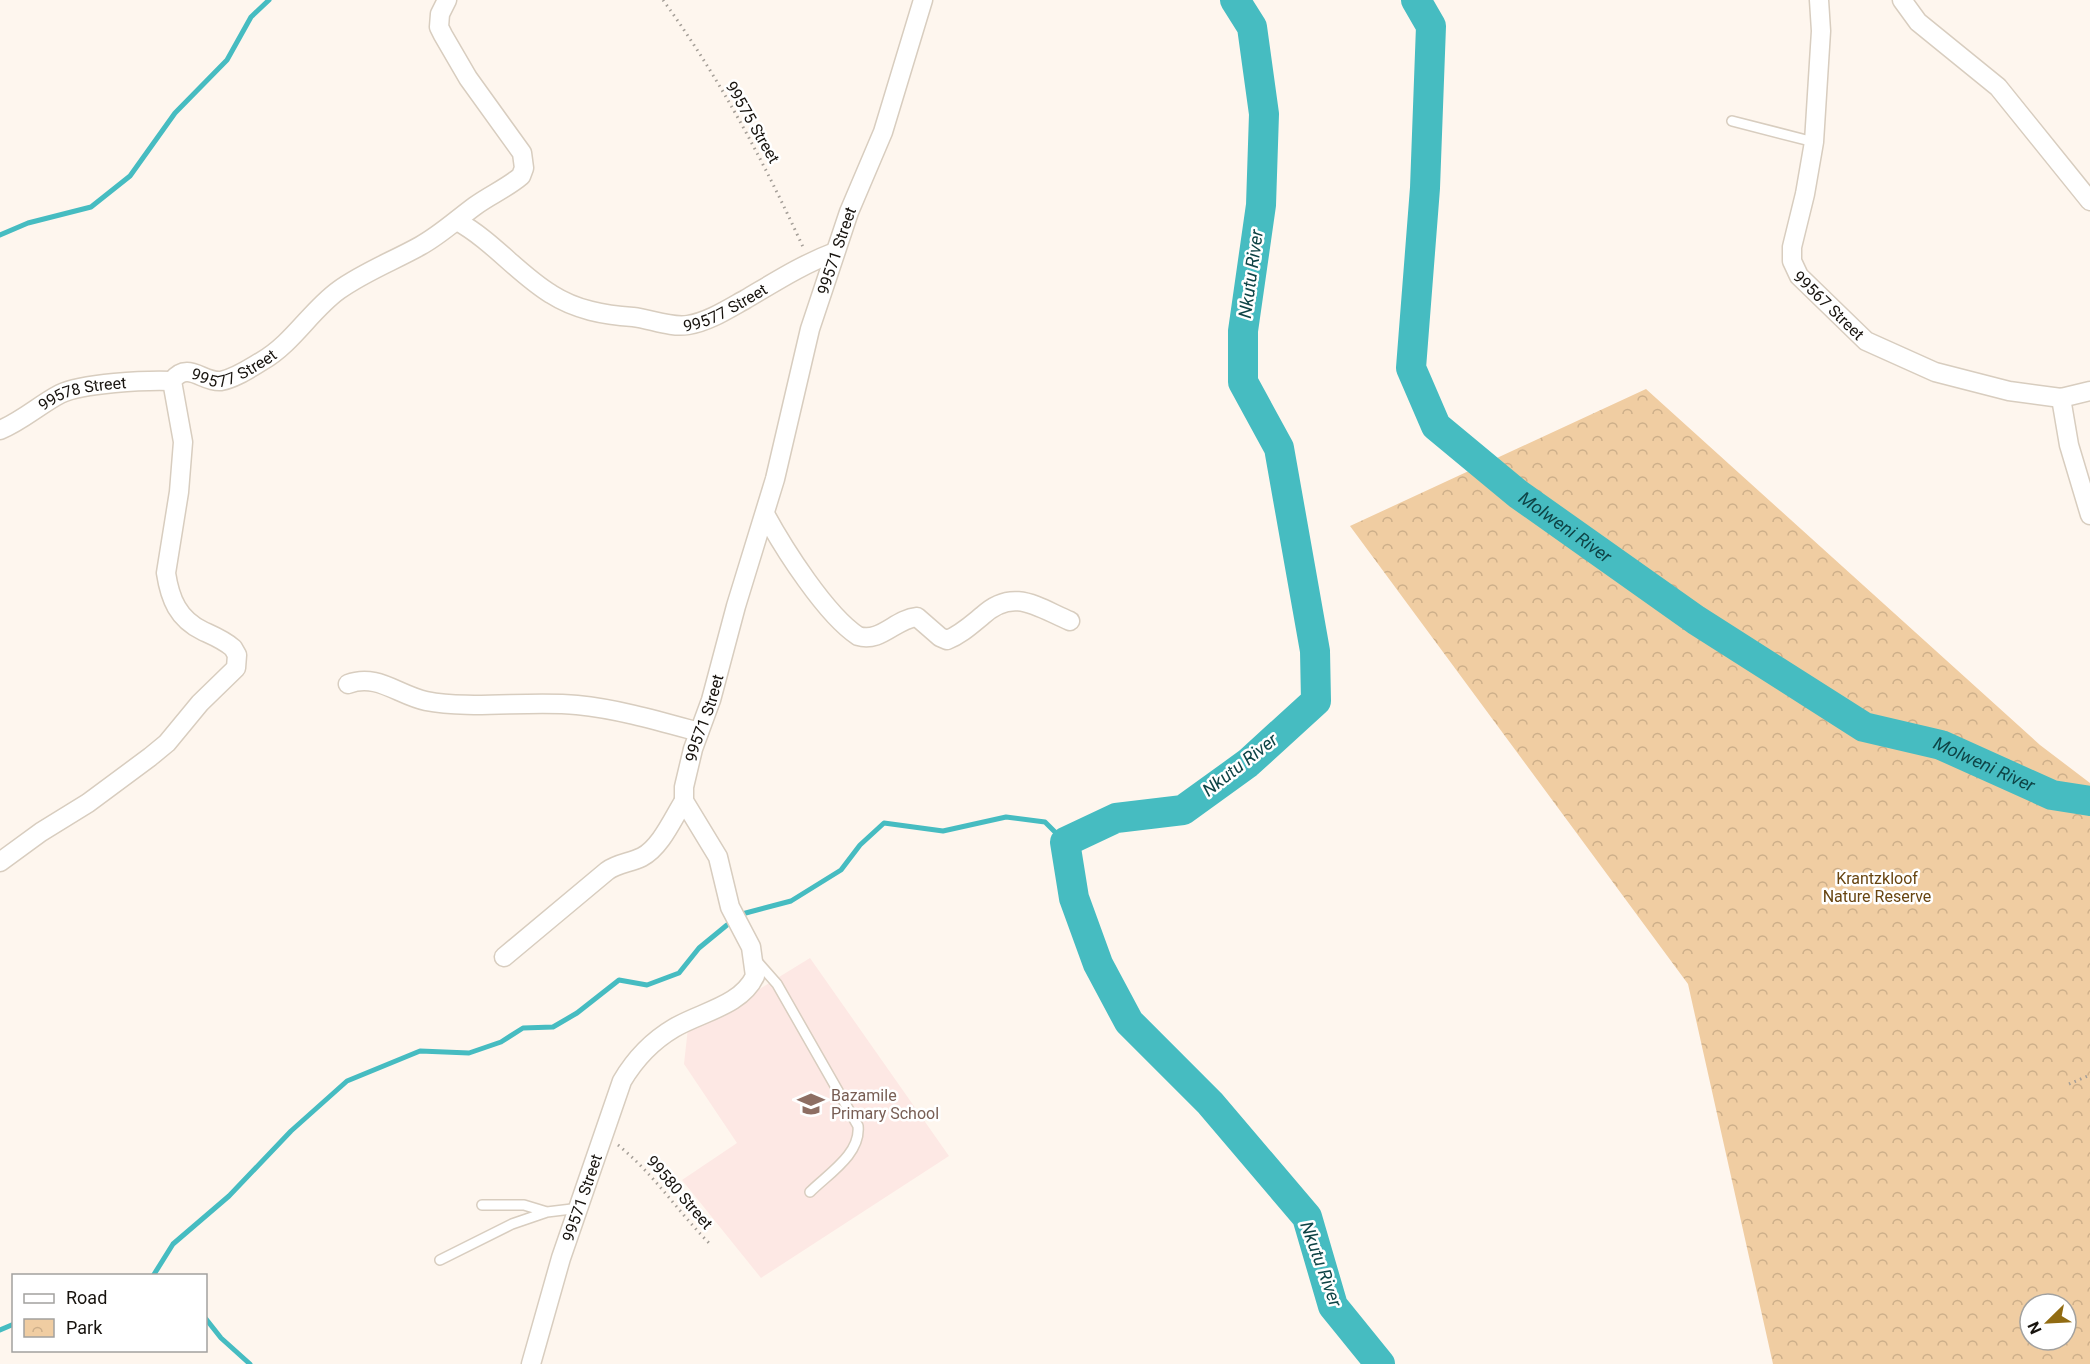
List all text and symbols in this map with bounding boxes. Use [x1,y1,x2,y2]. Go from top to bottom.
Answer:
street label: 99575 Street [722,78,784,166]
street label: 99571 Street [813,204,860,297]
water label: Nkutu River [1234,227,1267,320]
street label: 99567 Street [1789,267,1868,344]
street label: 99577 Street [682,280,771,336]
street label: 99577 Street [189,345,280,392]
street label: 99578 Street [35,373,127,415]
water label: Molweni River [1515,487,1617,568]
street label: 99571 Street [681,672,727,764]
water label: Nkutu River [1198,728,1282,800]
water label: Molweni River [1930,732,2039,796]
park label: Krantzkloof Nature Reserve [1823,869,1931,906]
place label: Bazamile Primary School [831,1086,939,1123]
school or university icon: Bazamile Primary School [796,1089,826,1119]
street label: 99571 Street [558,1152,606,1244]
street label: 99580 Street [643,1152,717,1233]
water label: Nkutu River [1296,1218,1347,1310]
legend [12,1274,207,1352]
text: Road [66,1287,107,1308]
north arrow [2018,1292,2078,1352]
text: Park [66,1317,103,1338]
text: N [2024,1319,2046,1337]

